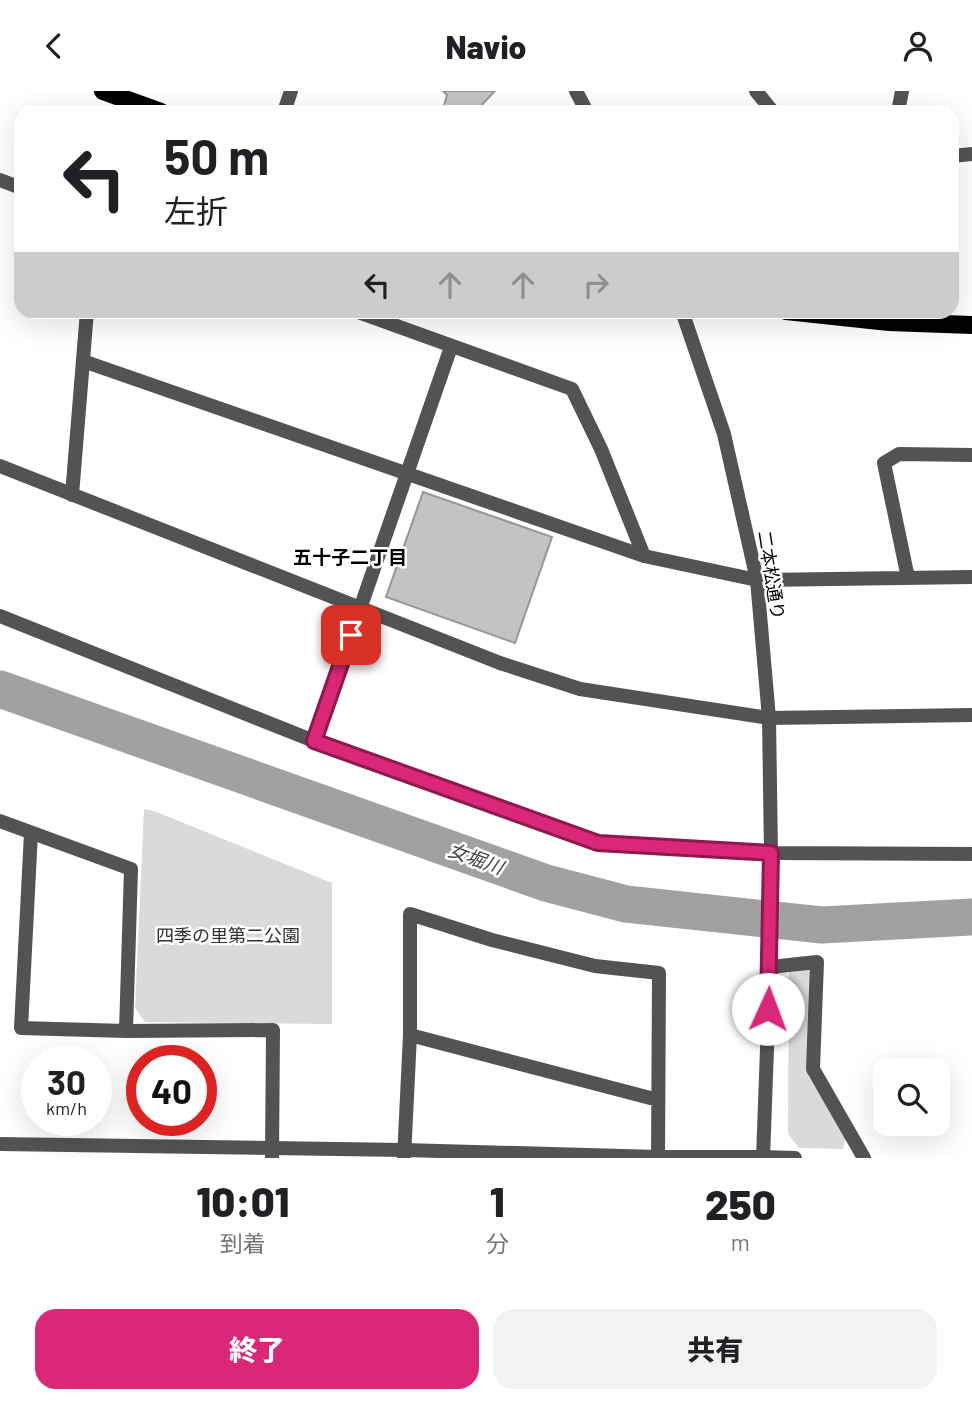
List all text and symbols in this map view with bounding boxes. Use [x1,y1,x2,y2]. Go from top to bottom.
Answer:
icon: back [35,27,73,65]
text: Navio [446,27,526,65]
icon: person [899,27,937,65]
text: 50 m [164,126,269,185]
icon: left [49,133,140,224]
text: 左折 [164,191,228,229]
icon: left [358,266,396,304]
icon: ahead [431,266,469,304]
icon: ahead [504,266,542,304]
icon: right [577,266,615,304]
street label: 二本松通り [754,529,790,621]
district label: 五十子二丁目 [293,545,407,568]
pin [321,605,381,665]
icon: arrive [332,616,370,654]
water label: 女堀川 [445,837,509,879]
park label: 四季の里第二公園 [156,924,300,946]
position arrow [731,972,805,1046]
speed limit sign: 40 [126,1045,217,1136]
map controls [873,1059,950,1136]
button: search [873,1059,950,1136]
text: 30 [47,1060,86,1102]
text: km/h [46,1097,87,1119]
text: 10:01 [196,1175,289,1225]
text: 1 [490,1175,505,1225]
text: 250 [705,1178,776,1228]
text: m [731,1228,750,1256]
text: 到着 [220,1229,266,1257]
text: 分 [486,1229,509,1257]
button: 終了 [35,1309,479,1389]
button: 共有 [493,1309,937,1389]

